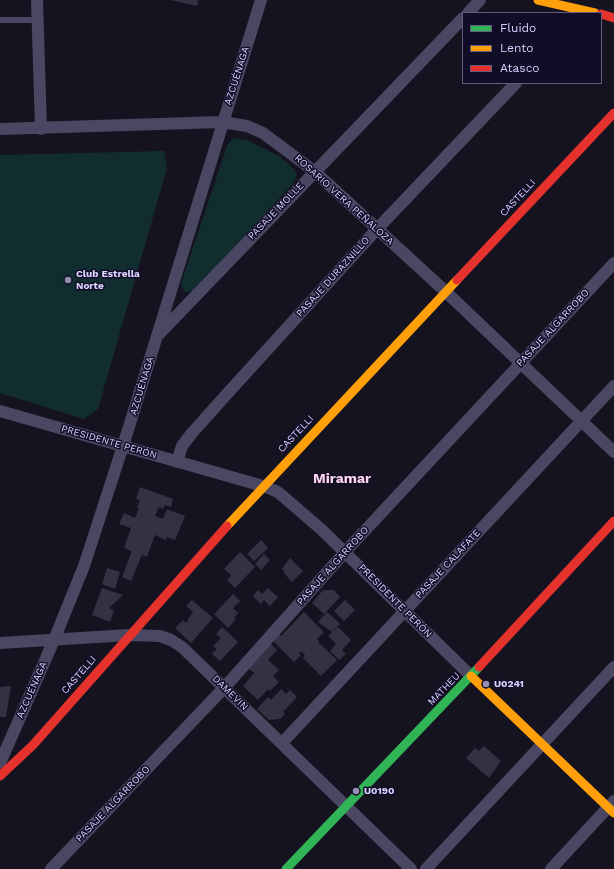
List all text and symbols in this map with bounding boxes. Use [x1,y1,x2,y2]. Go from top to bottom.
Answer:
legend [462,12,602,84]
text: Fluido [500,21,536,35]
text: Lento [500,41,534,55]
street label: AZCUÉNAGA [222,45,252,107]
text: Atasco [500,61,540,75]
street label: ROSARIO VERA PEÑALOZA [292,152,396,248]
street label: CASTELLI [498,177,538,219]
street label: PASAJE MOLLE [246,180,306,242]
street label: PASAJE DURAZNILLO [294,234,372,320]
place label: Club Estrella Norte [76,268,140,292]
marker: Club Estrella Norte [63,275,73,285]
street label: PASAJE ALGARROBO [514,287,592,369]
street label: AZCUÉNAGA [127,355,157,417]
street label: CASTELLI [276,413,316,455]
street label: PRESIDENTE PERÓN [60,423,158,461]
district label: Miramar [313,471,371,487]
street label: PASAJE ALGARROBO [295,524,371,608]
street label: PASAJE CALAFATE [413,527,483,601]
street label: PRESIDENTE PERÓN [356,562,434,640]
street label: CASTELLI [59,653,99,697]
street label: AZCUÉNAGA [14,660,50,720]
street label: MATHEU [425,670,463,708]
street label: DAMEVIN [210,673,250,713]
place label: U0241 [494,678,524,690]
marker: U0241 [481,679,491,689]
street label: PASAJE ALGARROBO [73,763,153,845]
place label: U0190 [364,785,394,797]
marker: U0190 [351,786,361,796]

